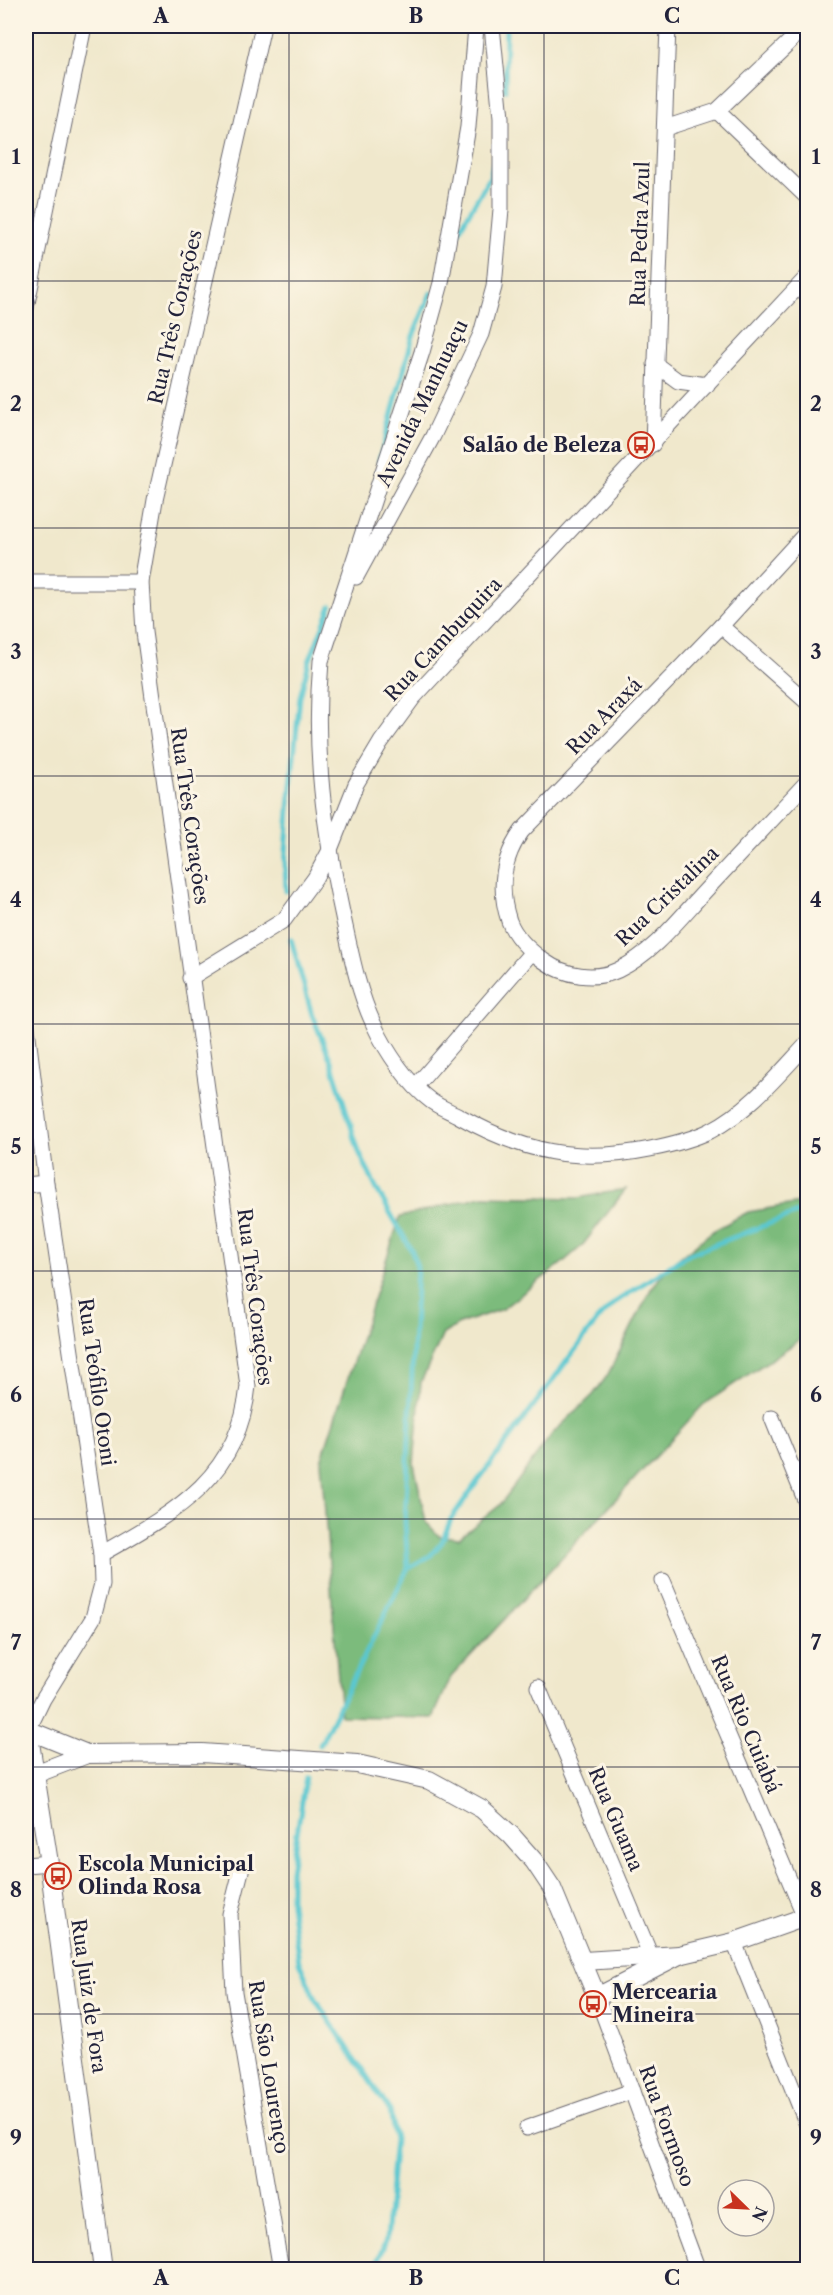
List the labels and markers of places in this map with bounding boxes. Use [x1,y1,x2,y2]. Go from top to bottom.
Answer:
bus stop icon: Salão de Beleza [626,430,656,460]
place label: Salão de Beleza [462,433,622,457]
place label: Escola Municipal Olinda Rosa [78,1852,254,1899]
bus stop icon: Escola Municipal Olinda Rosa [43,1861,73,1891]
place label: Mercearia Mineira [612,1980,718,2027]
bus stop icon: Mercearia Mineira [578,1989,608,2019]

